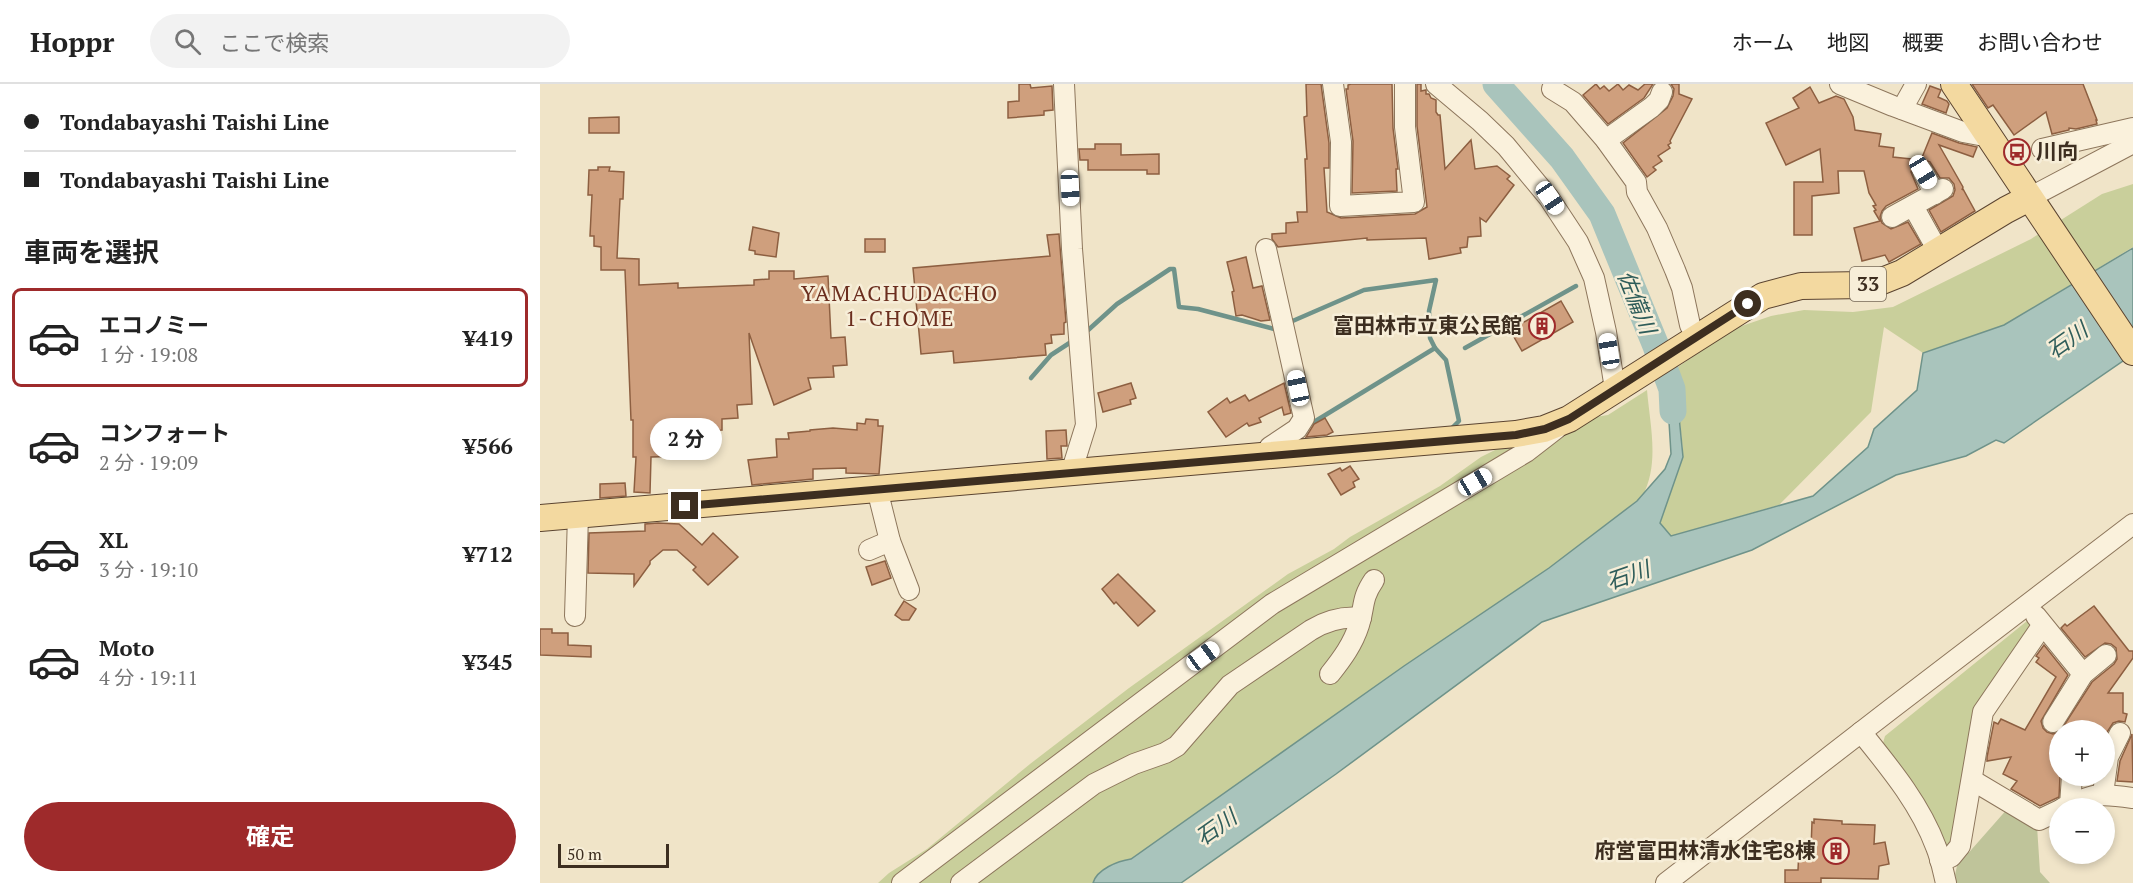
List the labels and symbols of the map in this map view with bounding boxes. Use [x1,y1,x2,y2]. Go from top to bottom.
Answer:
bus stop icon: 川向 [2002,137,2032,167]
place label: 川向 [2036,137,2078,165]
car [1906,152,1940,192]
car [1060,170,1080,206]
car [1532,178,1568,218]
water label: 佐備川 [1612,266,1664,340]
road number: 33 [1850,267,1886,301]
district label: YAMACHUDACHO 1-CHOME [801,278,999,332]
route start [1734,290,1761,317]
place label: 富田林市立東公民館 [1333,311,1522,339]
building icon: 富田林市立東公民館 [1527,311,1557,341]
water label: 石川 [2040,314,2095,364]
car [1597,332,1621,370]
car [1285,369,1311,407]
callout: 2 分 [649,419,721,461]
car [1455,465,1495,499]
route end [671,492,698,519]
water label: 石川 [1602,553,1655,595]
car [1183,638,1223,674]
water label: 石川 [1189,801,1244,851]
place label: 府営富田林清水住宅8棟 [1594,836,1816,864]
building icon: 府営富田林清水住宅8棟 [1821,836,1851,866]
scale bar [558,841,669,868]

